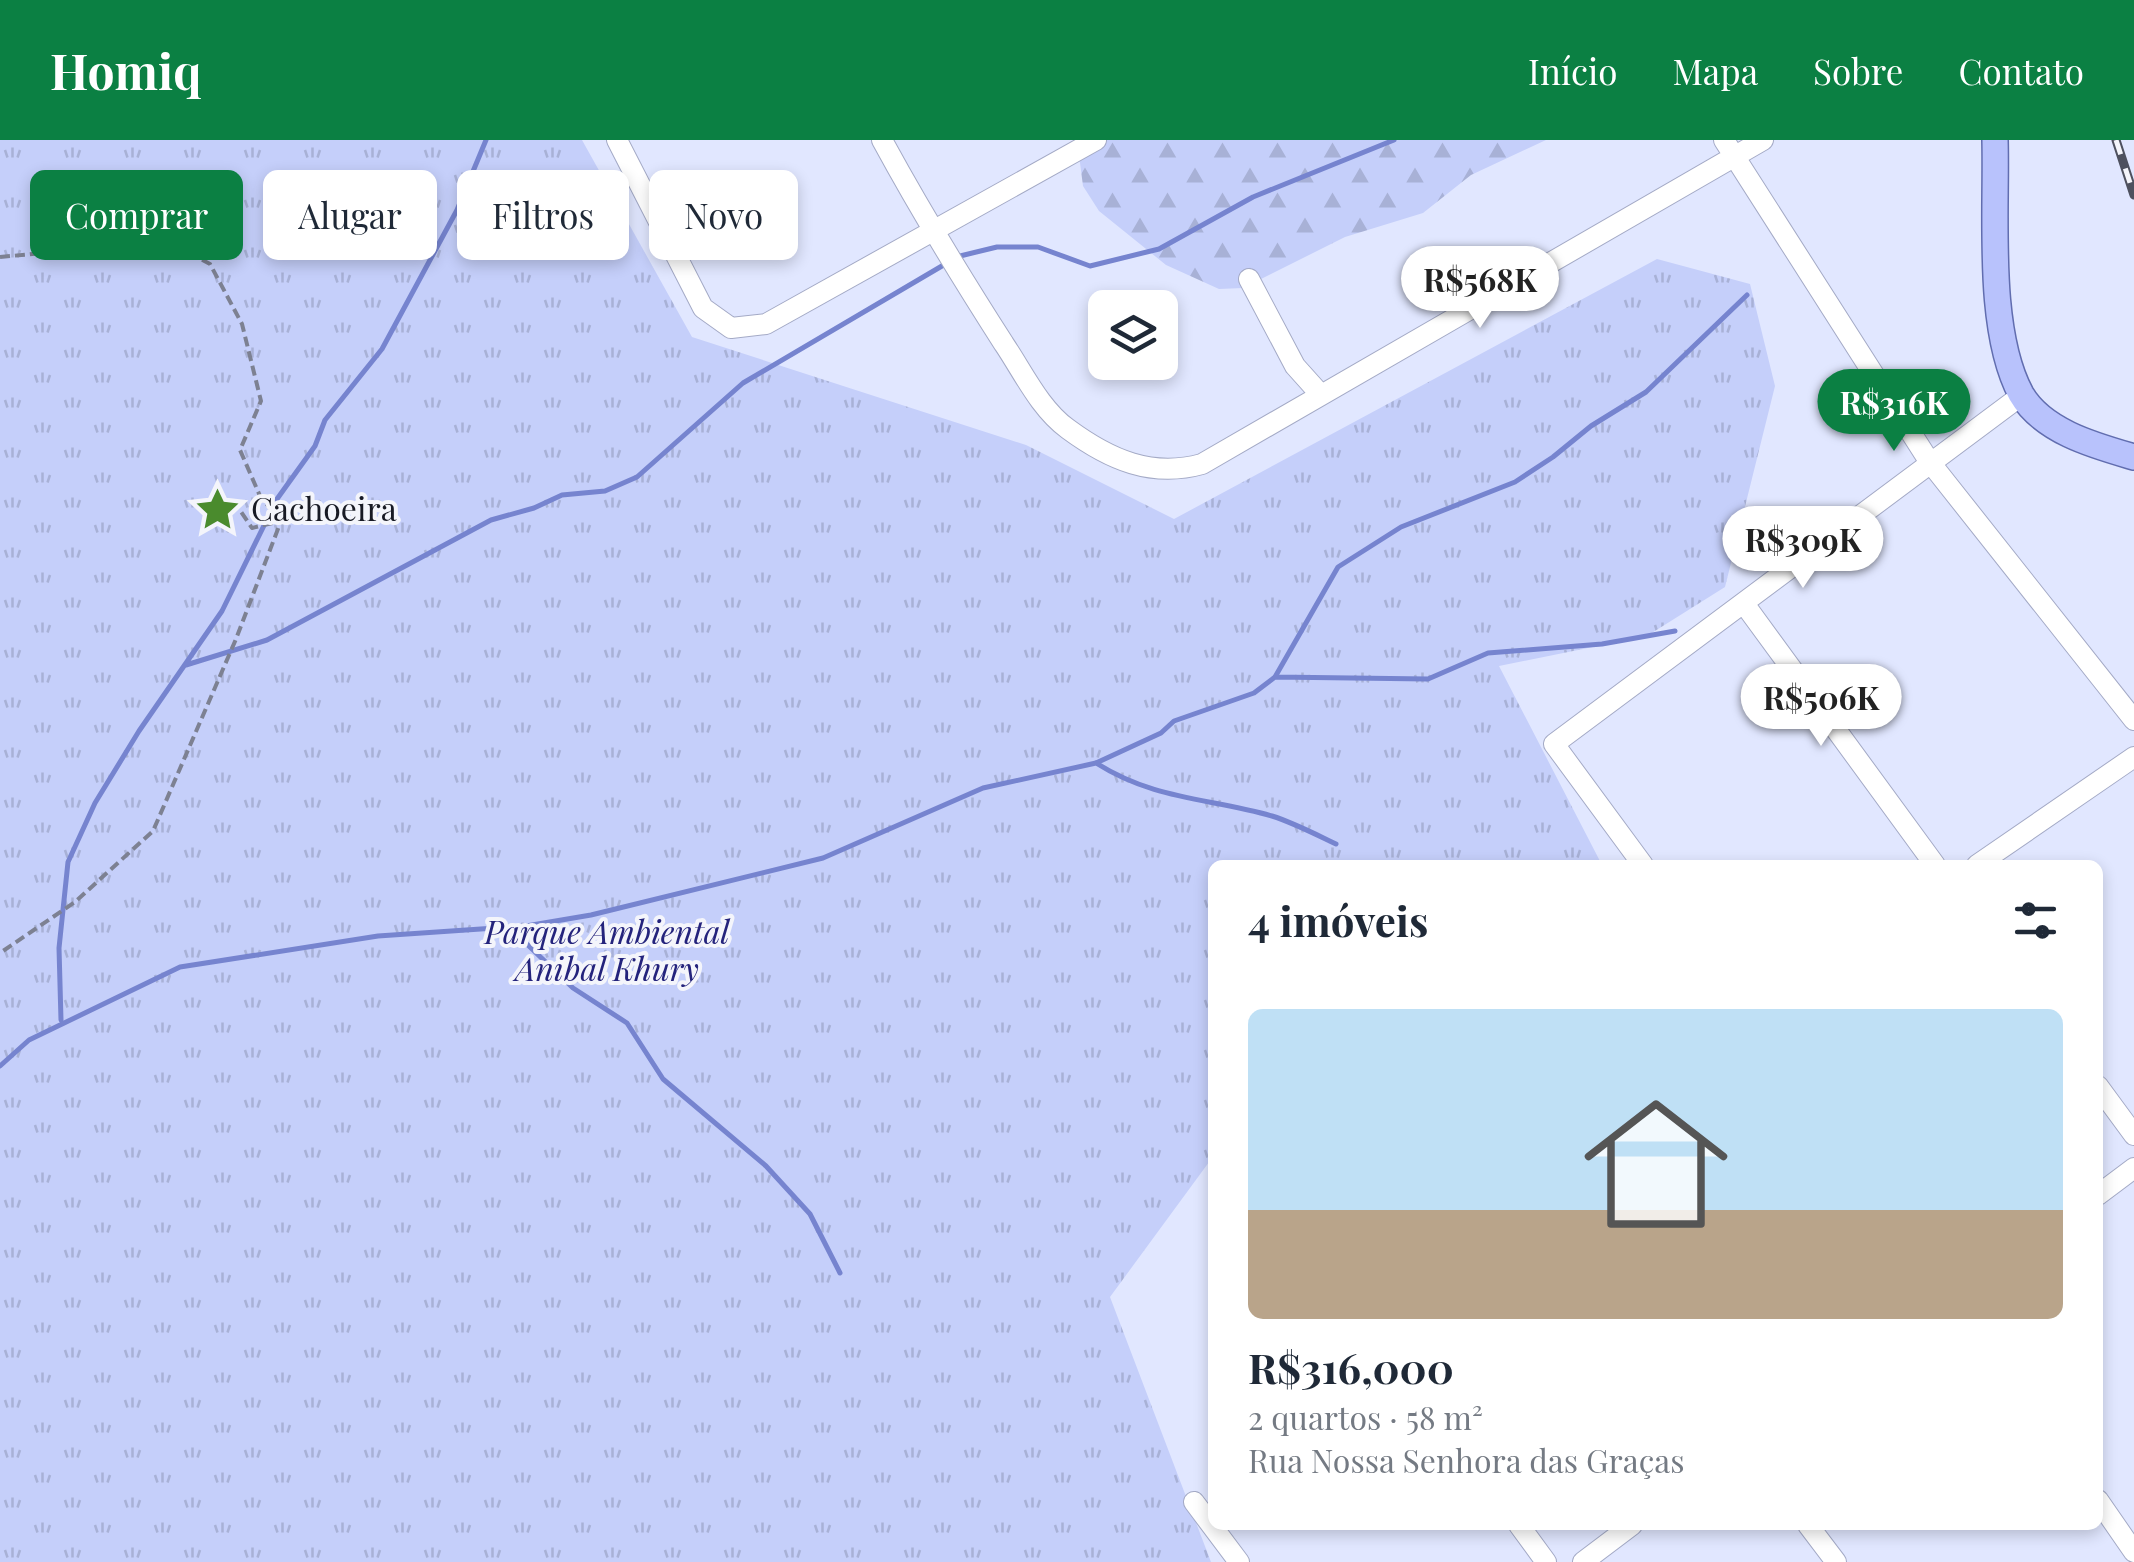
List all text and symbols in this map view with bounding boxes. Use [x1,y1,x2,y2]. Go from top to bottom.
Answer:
text: Homiq [50,38,201,102]
text: Início [1528,47,1618,94]
text: Mapa [1673,47,1758,94]
text: Sobre [1813,47,1903,94]
text: Contato [1958,47,2084,94]
chip: Comprar [30,170,243,260]
chip: Alugar [263,170,437,260]
chip: Filtros [457,170,629,260]
chip: Novo [649,170,798,260]
pin: R$568K [1399,246,1561,331]
text: R$568K [1423,257,1537,300]
map controls [1088,290,1178,380]
button: layers [1088,290,1178,380]
pin: R$316K [1813,369,1975,454]
text: R$316K [1839,380,1949,423]
place icon: Cachoeira [194,486,242,534]
place label: Cachoeira [251,486,397,529]
pin: R$309K [1722,506,1884,591]
text: R$309K [1744,517,1862,560]
pin: R$506K [1740,664,1902,749]
text: R$506K [1763,675,1879,718]
text: 4 imóveis [1248,892,1428,948]
icon: filters [2008,893,2063,948]
park label: Parque Ambiental Anibal Khury [483,909,731,989]
icon: home [1566,1074,1746,1254]
text: R$316,000 [1248,1339,1454,1395]
text: 2 quartos · 58 m² [1248,1395,1483,1438]
text: Rua Nossa Senhora das Graças [1248,1438,1684,1481]

